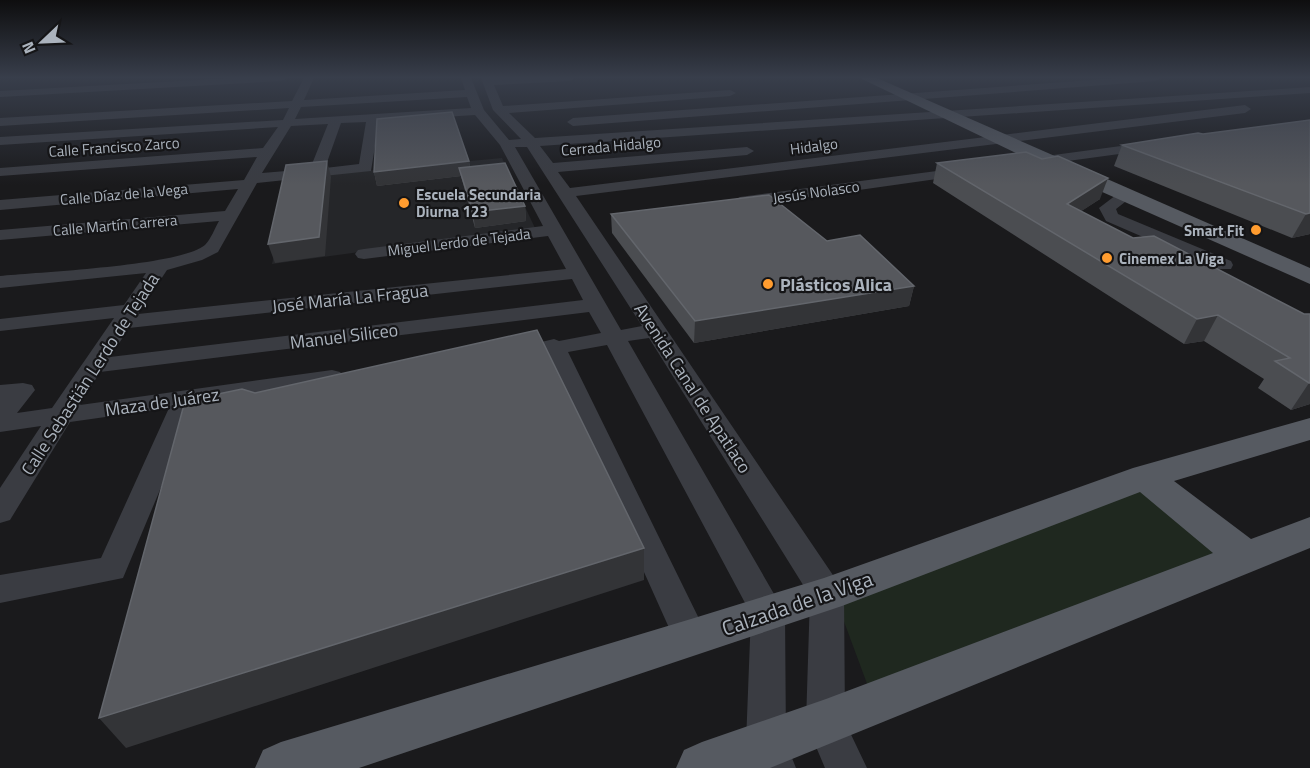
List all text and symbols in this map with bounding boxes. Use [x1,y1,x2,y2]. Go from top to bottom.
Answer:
north arrow [12,12,72,72]
text: N [15,38,41,58]
street label: Cerrada Hidalgo [560,130,662,162]
street label: Calle Francisco Zarco [48,131,180,163]
street label: Hidalgo [789,132,839,160]
street label: Jesús Nolasco [771,175,861,209]
street label: Calle Díaz de la Vega [59,177,189,211]
place label: Escuela Secundaria Diurna 123 [416,183,541,223]
marker: Escuela Secundaria Diurna 123 [397,196,411,210]
street label: Calle Martín Carrera [52,208,179,242]
place label: Smart Fit [1184,219,1245,242]
street label: Miguel Lerdo de Tejada [386,222,532,262]
marker: Smart Fit [1249,223,1263,237]
place label: Cinemex La Viga [1119,247,1225,270]
marker: Cinemex La Viga [1100,251,1114,265]
street label: Calle Sebastián Lerdo de Tejada [14,268,166,480]
place label: Plásticos Alica [780,271,892,298]
street label: José María La Fragua [270,276,430,320]
marker: Plásticos Alica [761,277,775,291]
street label: Avenida Canal de Apatlaco [628,298,758,478]
street label: Manuel Siliceo [288,316,400,356]
street label: Maza de Juárez [103,381,221,423]
street label: Calzada de la Viga [717,562,877,644]

